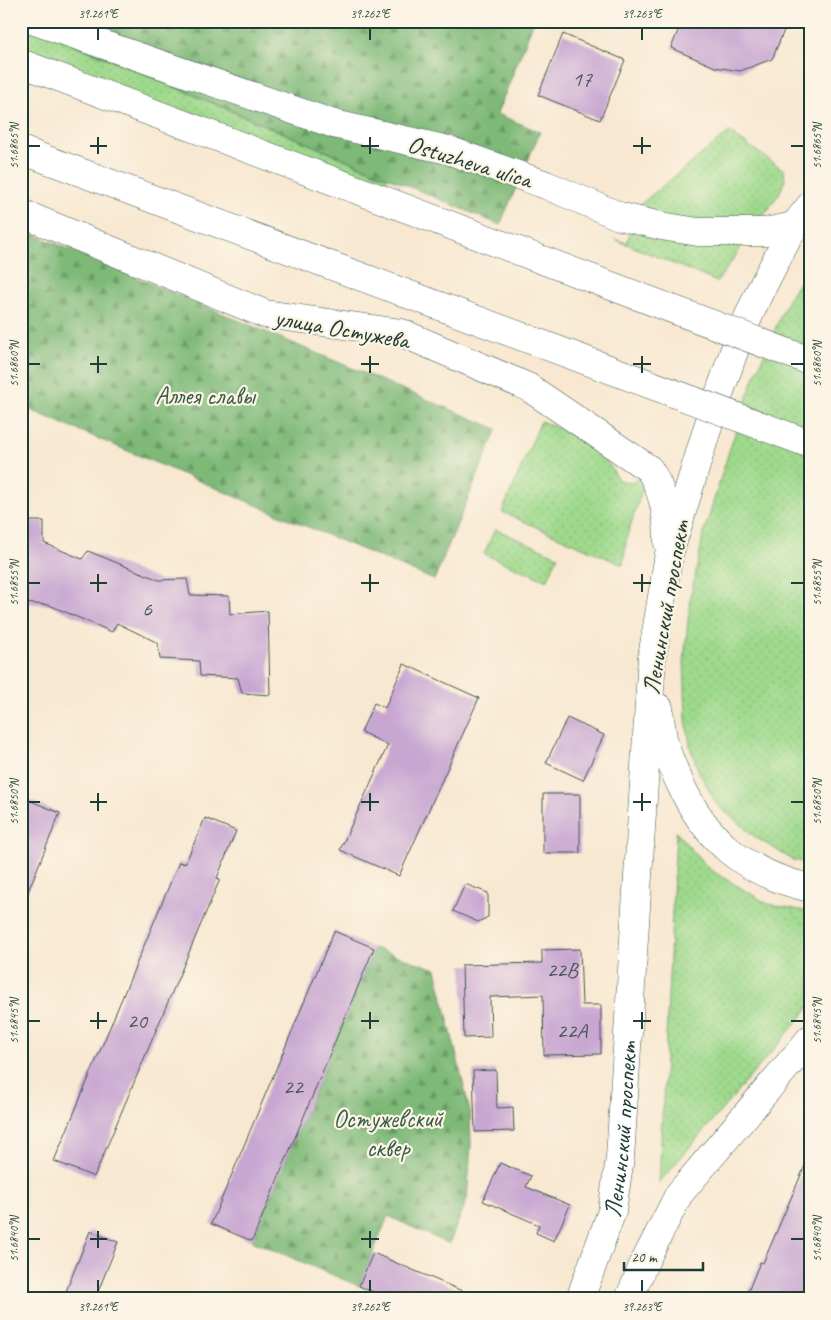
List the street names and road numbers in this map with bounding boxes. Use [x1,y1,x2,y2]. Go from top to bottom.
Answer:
street label: Ostuzheva ulica [404,128,538,197]
street label: улица Остужева [270,301,414,357]
street label: Ленинский проспект [635,517,697,697]
street label: Ленинский проспект [596,1039,644,1219]

